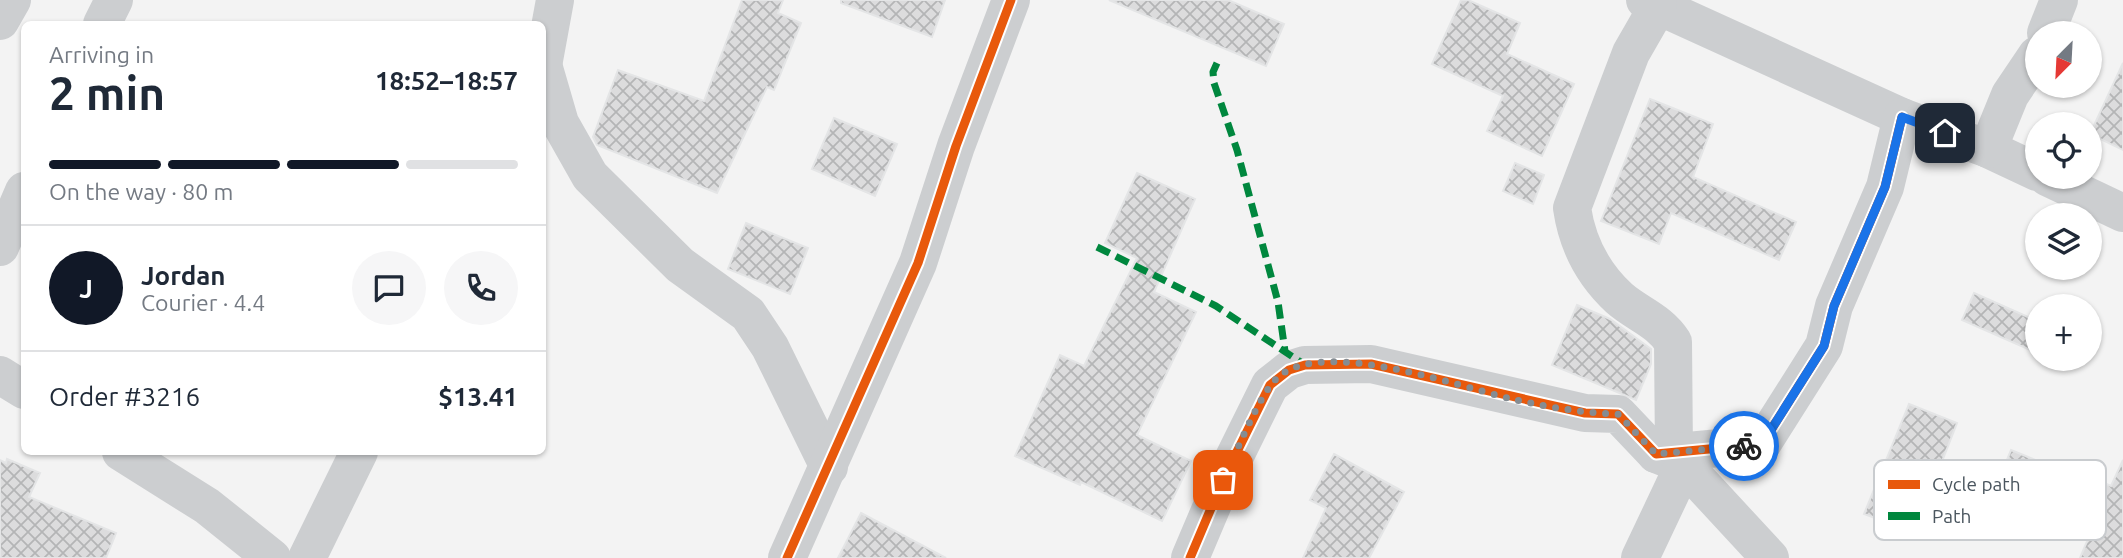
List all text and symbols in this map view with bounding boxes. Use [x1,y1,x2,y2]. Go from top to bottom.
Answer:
north arrow [2025,21,2102,98]
map controls [2025,21,2102,371]
text: Arriving in [49,42,154,67]
text: 18:52–18:57 [375,66,518,95]
text: 2 min [49,67,165,119]
pin [1915,103,1975,163]
button: locate [2025,112,2102,189]
icon: home [1926,114,1964,152]
text: On the way · 80 m [49,179,233,204]
button: layers [2025,203,2102,280]
button: chat [352,251,426,325]
button: phone [444,251,518,325]
text: Jordan [141,261,226,290]
text: J [79,274,93,303]
text: Courier · 4.4 [141,290,265,315]
button: + [2025,294,2102,371]
text: Order #3216 [49,382,200,411]
text: $13.41 [438,382,518,411]
courier [1709,411,1779,481]
icon: bike [1725,427,1763,465]
pin [1193,450,1253,510]
legend [1874,460,2106,540]
icon: bag [1204,461,1242,499]
text: Cycle path [1932,473,2021,495]
text: Path [1932,505,1971,527]

